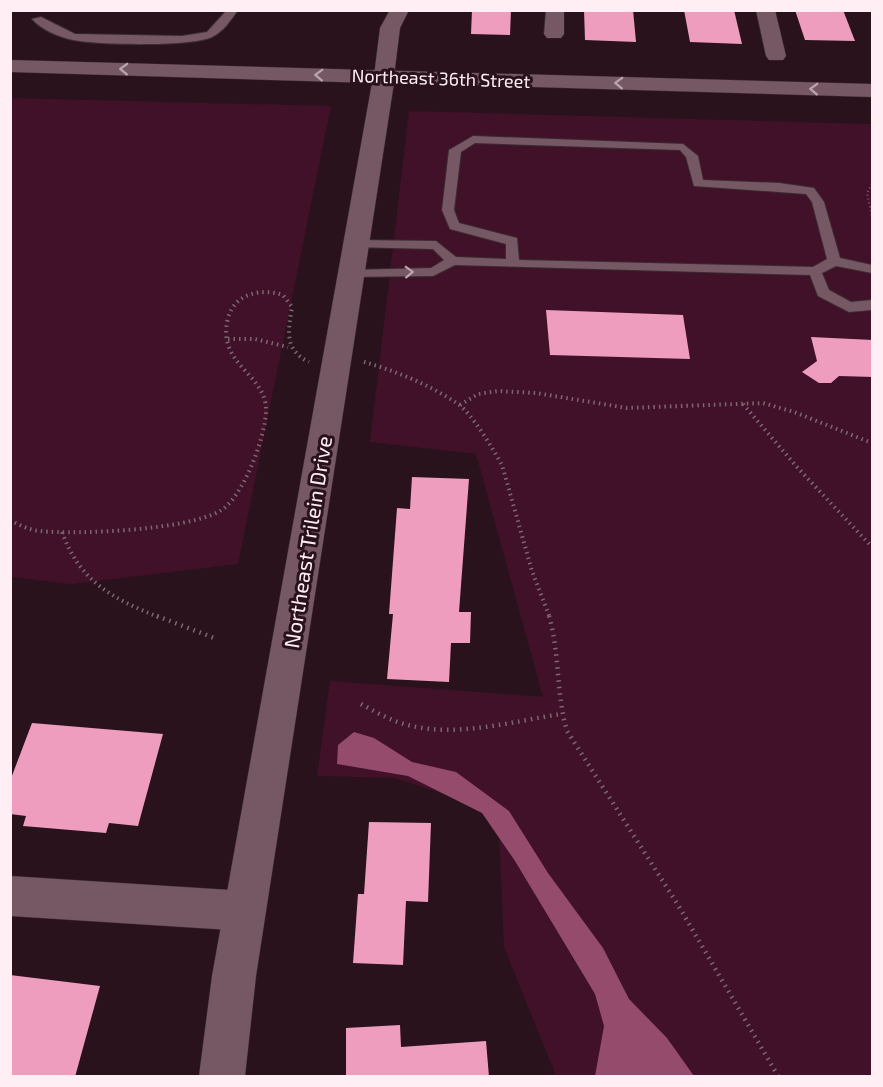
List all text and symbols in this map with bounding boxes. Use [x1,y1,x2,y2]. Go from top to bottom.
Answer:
one-way arrow [120,63,129,75]
street label: Northeast 36th Street [351,64,531,92]
one-way arrow [315,68,324,81]
one-way arrow [615,77,624,89]
one-way arrow [810,82,819,95]
one-way arrow [405,266,414,279]
street label: Northeast Trilein Drive [278,434,336,650]

